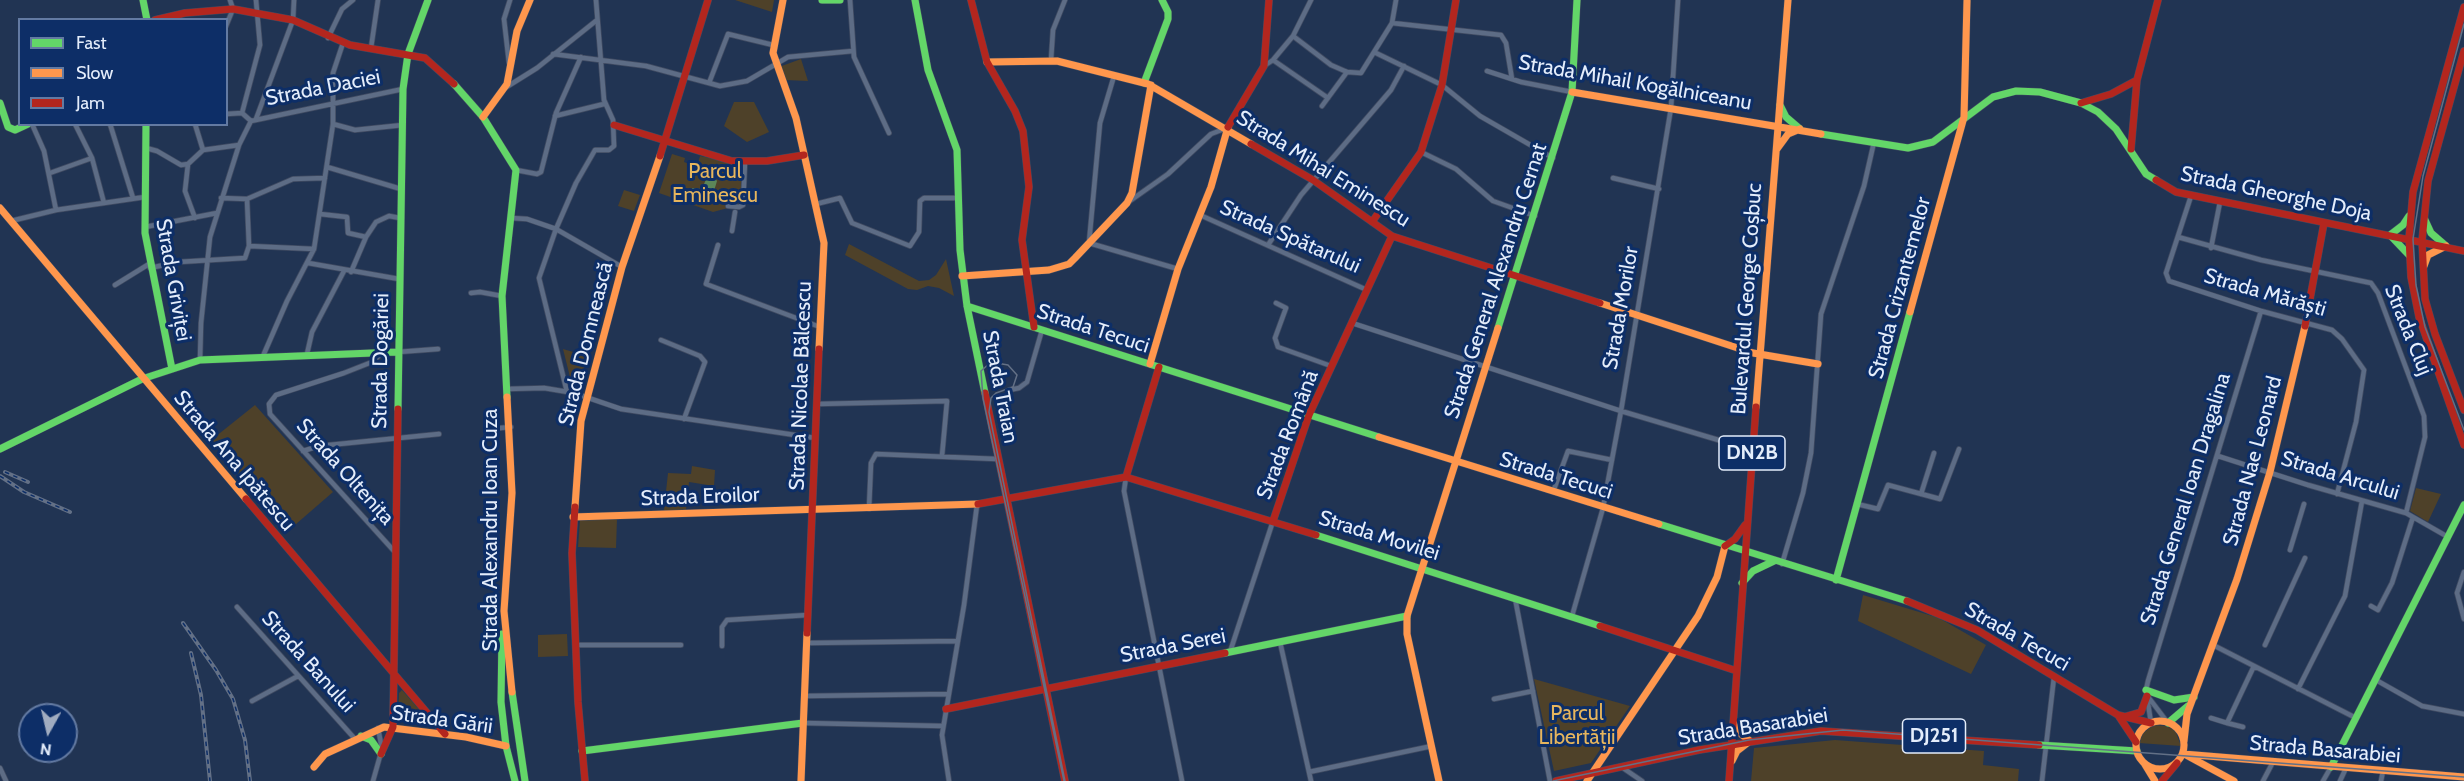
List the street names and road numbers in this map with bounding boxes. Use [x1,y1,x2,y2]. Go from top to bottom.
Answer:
street label: Strada Mihail Kogălniceanu [1516,50,1754,116]
street label: Strada Daciei [263,65,383,111]
street label: Strada Mihai Eminescu [1232,105,1414,233]
street label: Strada General Alexandru Cernat [1439,140,1553,422]
street label: Strada Gheorghe Doja [2178,161,2374,227]
street label: Bulevardul George Coșbuc [1726,183,1768,415]
street label: Strada Crizantemelor [1864,194,1936,382]
street label: Strada Spătarului [1216,195,1364,279]
street label: Strada Griviței [150,217,196,343]
street label: Strada Morilor [1598,244,1644,372]
street label: Strada Domnească [553,259,619,429]
street label: Strada Mărăști [2201,264,2329,322]
street label: Strada Nicolae Bălcescu [785,281,817,491]
street label: Strada Cluj [2378,281,2438,379]
street label: Strada Dogăriei [367,293,395,429]
street label: Strada Tecuci [1034,299,1152,359]
street label: Strada Traian [977,329,1023,445]
street label: Strada Română [1252,367,1324,503]
street label: Strada General Ioan Dragalina [2136,370,2236,628]
street label: Strada Nae Leonard [2218,373,2288,549]
street label: Strada Ana Ipătescu [168,386,300,536]
street label: Strada Alexandru Ioan Cuza [478,409,504,651]
street label: Strada Oltenița [291,414,399,530]
road number: DN2B [1719,436,1785,470]
street label: Strada Arcului [2278,446,2402,506]
street label: Strada Tecuci [1496,447,1616,505]
street label: Strada Eroilor [640,482,760,512]
street label: Strada Movilei [1316,506,1442,566]
street label: Strada Tecuci [1960,597,2074,677]
street label: Strada Banului [256,606,360,718]
street label: Strada Serei [1118,623,1228,669]
street label: Strada Gării [390,700,494,740]
street label: Strada Basarabiei [1676,703,1830,751]
road number: DJ251 [1902,719,1966,753]
street label: Strada Basarabiei [2249,731,2401,769]

